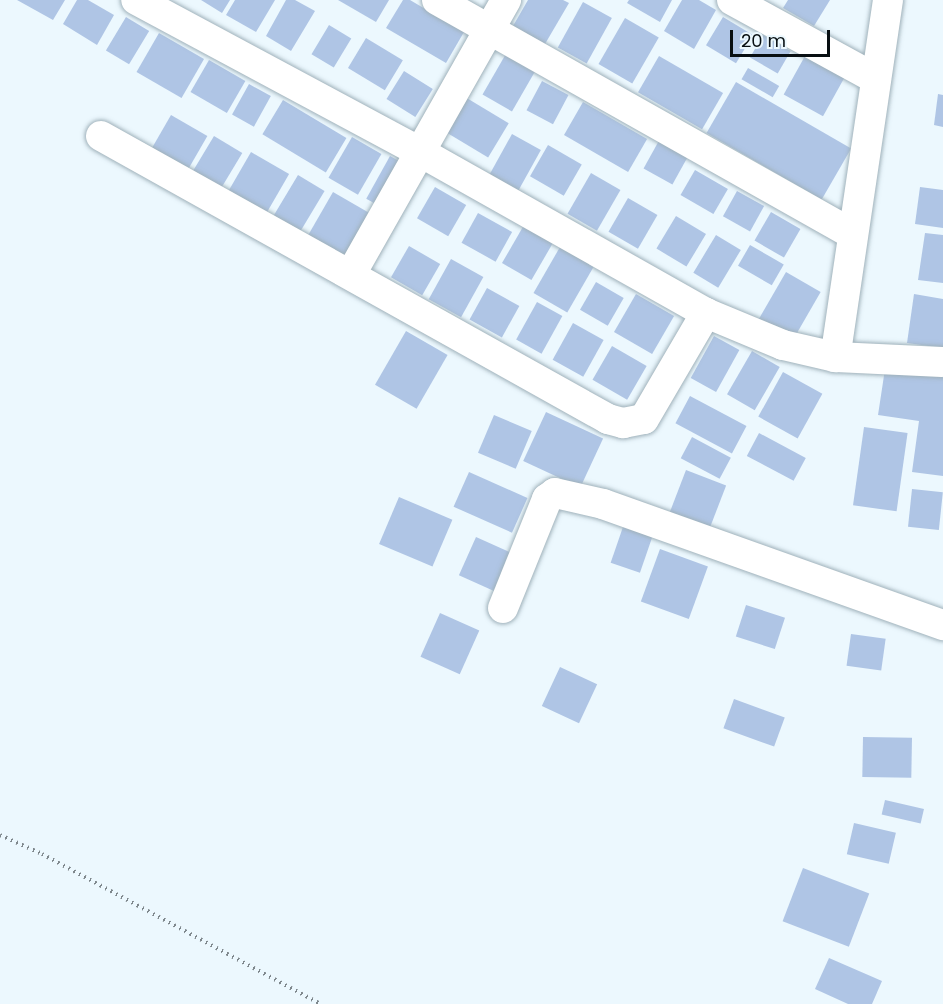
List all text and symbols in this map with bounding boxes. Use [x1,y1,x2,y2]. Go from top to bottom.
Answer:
scale bar [733,18,834,56]
text: 20 m [741,28,786,53]

